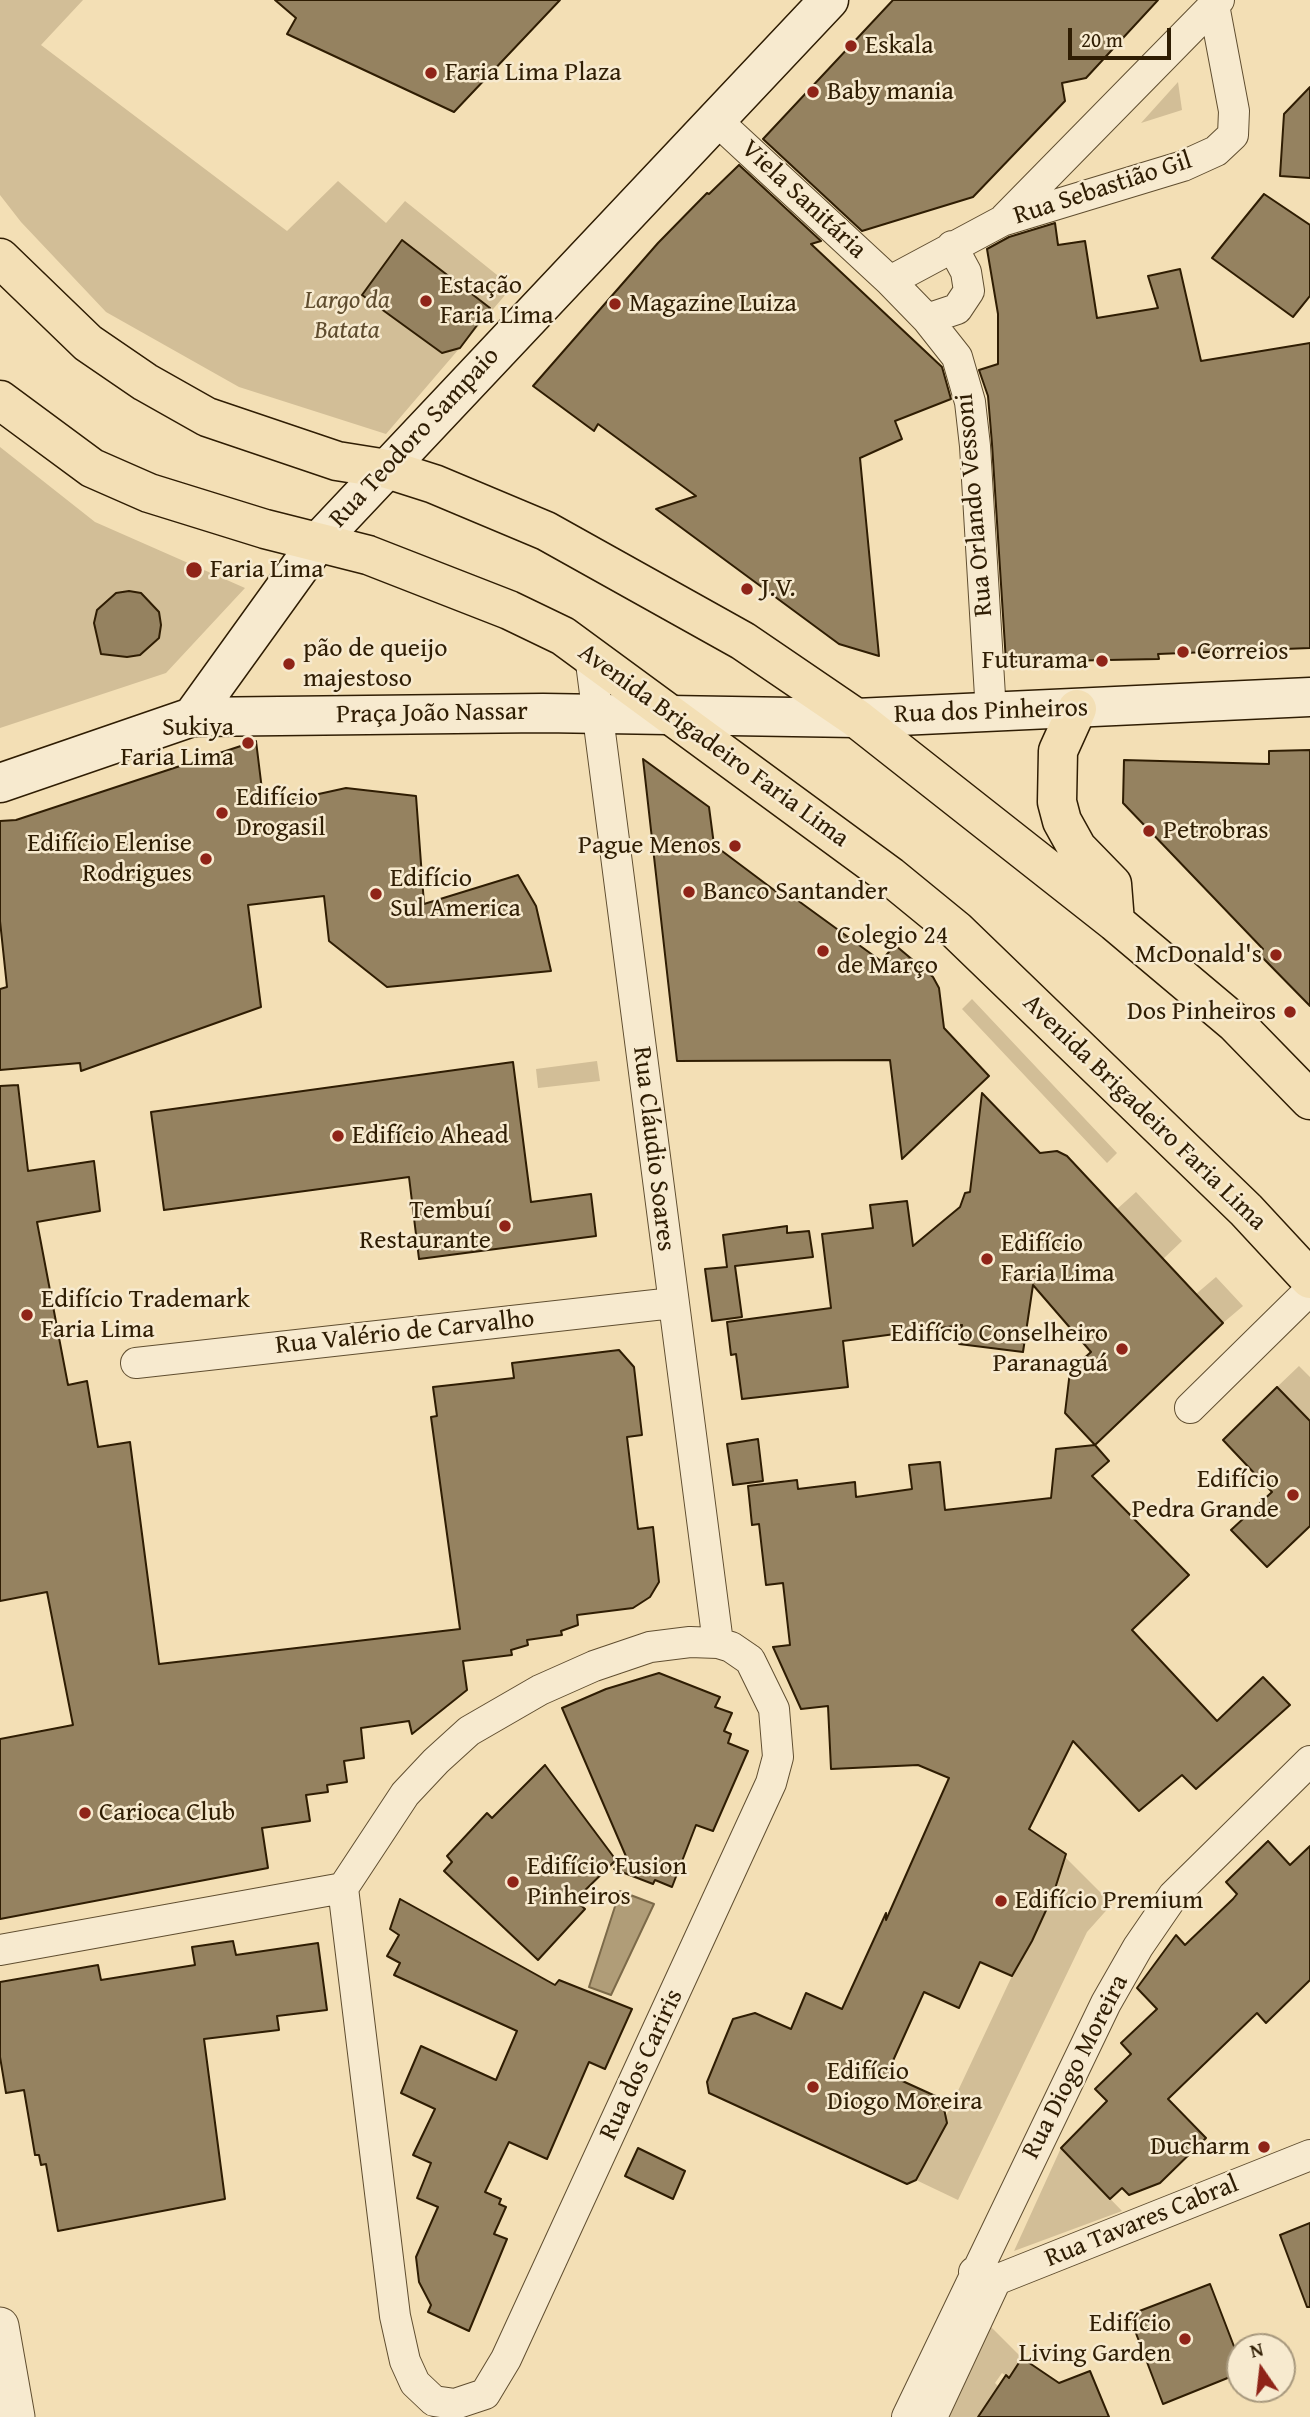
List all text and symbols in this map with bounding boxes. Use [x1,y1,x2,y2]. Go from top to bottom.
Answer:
scale bar [1072,14,1175,58]
text: 20 m [1081,24,1123,55]
place label: Eskala [865,30,934,62]
marker: Eskala [843,38,859,54]
place label: Faria Lima Plaza [445,57,621,89]
marker: Faria Lima Plaza [423,65,439,81]
place label: Baby mania [827,76,954,108]
marker: Baby mania [805,84,821,100]
street label: Viela Sanitária [734,134,872,266]
street label: Rua Sebastião Gil [1010,145,1196,233]
place label: Estação Faria Lima [440,270,553,332]
park label: Largo da Batata [304,285,390,346]
place label: Magazine Luiza [629,288,797,320]
marker: Estação Faria Lima [418,293,434,309]
marker: Magazine Luiza [607,296,623,312]
street label: Rua Teodoro Sampaio [323,341,507,535]
street label: Rua Orlando Vessoni [950,392,1000,618]
place label: Faria Lima [210,554,323,586]
marker: Faria Lima [184,560,204,580]
place label: J.V. [761,573,796,605]
marker: J.V. [739,581,755,597]
place label: pão de queijo majestoso [303,633,448,694]
place label: Correios [1197,636,1289,668]
street label: Avenida Brigadeiro Faria Lima [572,637,854,855]
marker: Correios [1175,644,1191,660]
place label: Futurama [982,645,1088,677]
marker: Futurama [1094,653,1110,669]
marker: pão de queijo majestoso [281,656,297,672]
street label: Rua dos Pinheiros [893,693,1089,731]
street label: Praça João Nassar [336,697,528,731]
place label: Sukiya Faria Lima [121,712,234,774]
marker: Sukiya Faria Lima [240,735,256,751]
place label: Edifício Drogasil [236,782,326,844]
marker: Edifício Drogasil [214,805,230,821]
place label: Petrobras [1163,815,1268,847]
marker: Petrobras [1141,823,1157,839]
place label: Edifício Elenise Rodrigues [27,828,192,890]
place label: Pague Menos [578,830,721,862]
marker: Pague Menos [727,838,743,854]
marker: Edifício Elenise Rodrigues [198,851,214,867]
place label: Edifício Sul America [390,863,521,924]
place label: Banco Santander [703,876,888,908]
marker: Banco Santander [681,884,697,900]
marker: Edifício Sul America [368,886,384,902]
place label: Colegio 24 de Março [837,920,948,982]
place label: McDonald's [1135,939,1262,971]
marker: Colegio 24 de Março [815,943,831,959]
marker: McDonald's [1268,947,1284,963]
street label: Avenida Brigadeiro Faria Lima [1016,988,1272,1238]
place label: Dos Pinheiros [1127,996,1276,1028]
marker: Dos Pinheiros [1282,1004,1298,1020]
street label: Rua Cláudio Soares [625,1045,681,1253]
place label: Edifício Ahead [352,1120,509,1152]
marker: Edifício Ahead [330,1128,346,1144]
place label: Tembuí Restaurante [359,1195,491,1256]
marker: Tembuí Restaurante [497,1218,513,1234]
place label: Edifício Faria Lima [1001,1228,1114,1290]
marker: Edifício Faria Lima [979,1251,995,1267]
place label: Edifício Trademark Faria Lima [41,1284,250,1346]
street label: Rua Valério de Carvalho [274,1304,536,1362]
marker: Edifício Trademark Faria Lima [19,1307,35,1323]
place label: Edifício Conselheiro Paranaguá [891,1318,1108,1380]
marker: Edifício Conselheiro Paranaguá [1114,1341,1130,1357]
place label: Edifício Pedra Grande [1132,1464,1279,1526]
marker: Edifício Pedra Grande [1285,1487,1301,1503]
place label: Carioca Club [99,1797,235,1829]
marker: Carioca Club [77,1805,93,1821]
place label: Edifício Fusion Pinheiros [527,1851,687,1912]
marker: Edifício Fusion Pinheiros [505,1874,521,1890]
place label: Edifício Premium [1015,1885,1203,1917]
marker: Edifício Premium [993,1893,1009,1909]
street label: Rua Diogo Moreira [1016,1970,1136,2164]
street label: Rua dos Cariris [593,1985,691,2145]
place label: Edifício Diogo Moreira [827,2056,982,2118]
marker: Edifício Diogo Moreira [805,2079,821,2095]
place label: Ducharm [1150,2131,1250,2163]
marker: Ducharm [1256,2139,1272,2155]
street label: Rua Tavares Cabral [1041,2169,1243,2275]
place label: Edifício Living Garden [1019,2308,1171,2370]
marker: Edifício Living Garden [1177,2331,1193,2347]
north arrow [1226,2333,1296,2403]
text: N [1247,2334,1266,2365]

